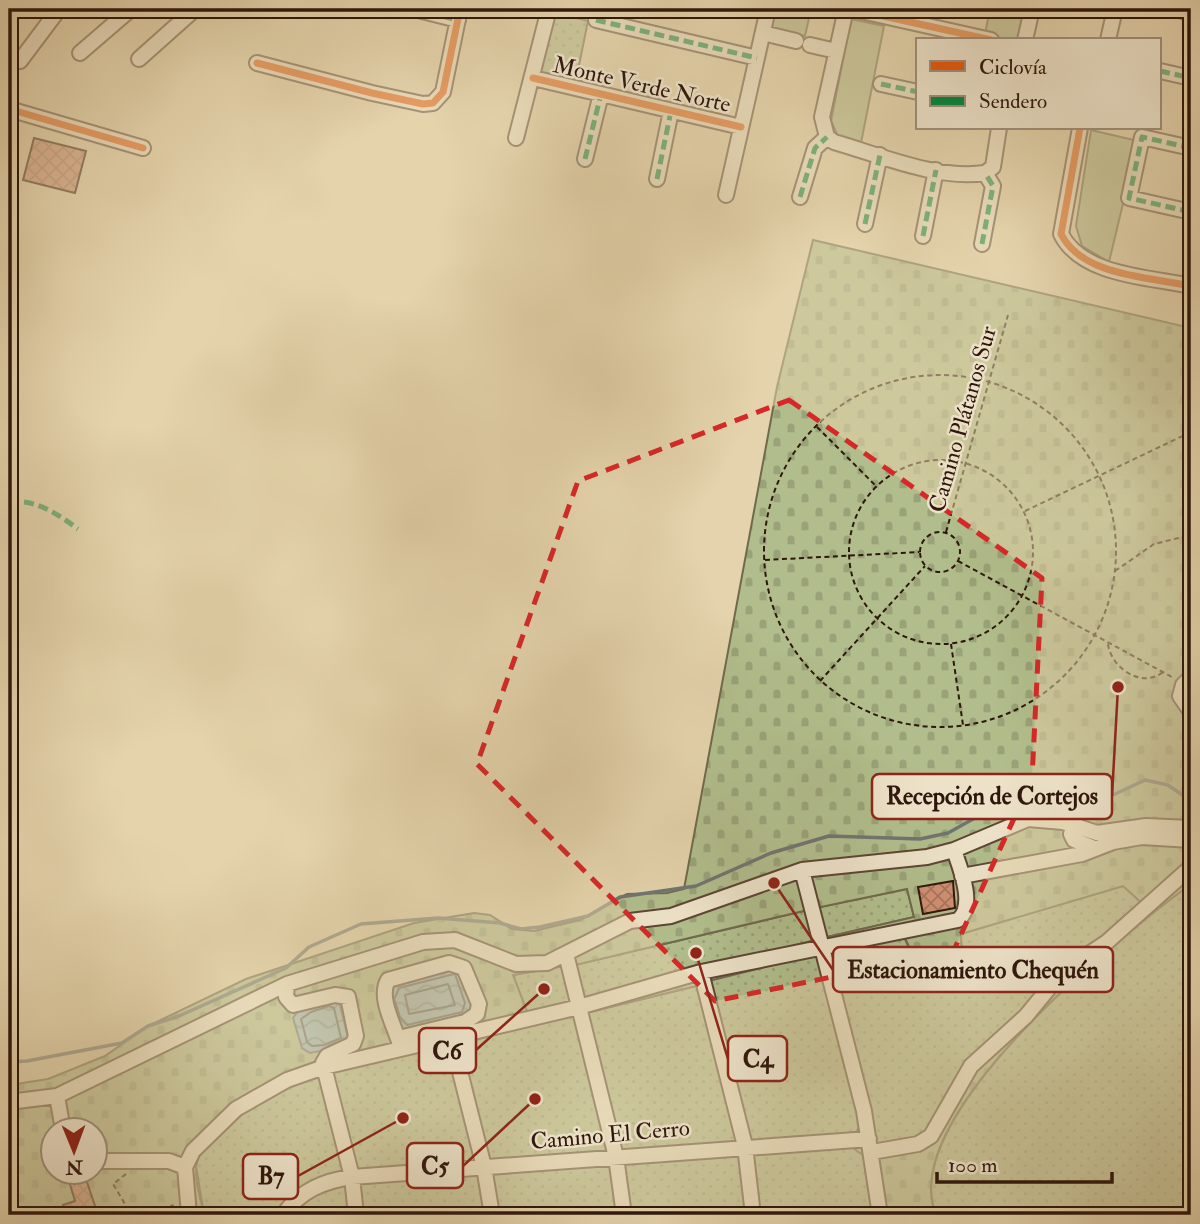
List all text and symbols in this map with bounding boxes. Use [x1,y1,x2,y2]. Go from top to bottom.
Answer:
legend [916,38,1162,130]
street label: Monte Verde Norte [550,50,734,119]
text: Ciclovía [979,54,1047,81]
text: Sendero [979,88,1047,115]
street label: Camino Plátanos Sur [922,322,1003,516]
callout: Recepción de Cortejos [872,774,1112,819]
text: Recepción de Cortejos [886,781,1098,812]
callout: Estacionamiento Chequén [833,947,1113,992]
text: Estacionamiento Chequén [847,955,1100,986]
callout: C6 [419,1028,476,1073]
text: C6 [432,1036,464,1067]
callout: C4 [728,1036,787,1081]
text: C4 [743,1044,775,1075]
street label: Camino El Cerro [529,1113,691,1156]
north arrow [38,1116,108,1186]
scale bar [937,1140,1112,1184]
callout: C5 [407,1143,463,1188]
text: C5 [421,1151,450,1182]
text: 100 m [948,1152,998,1179]
callout: B7 [243,1154,298,1199]
text: N [65,1155,84,1179]
text: B7 [258,1161,285,1192]

